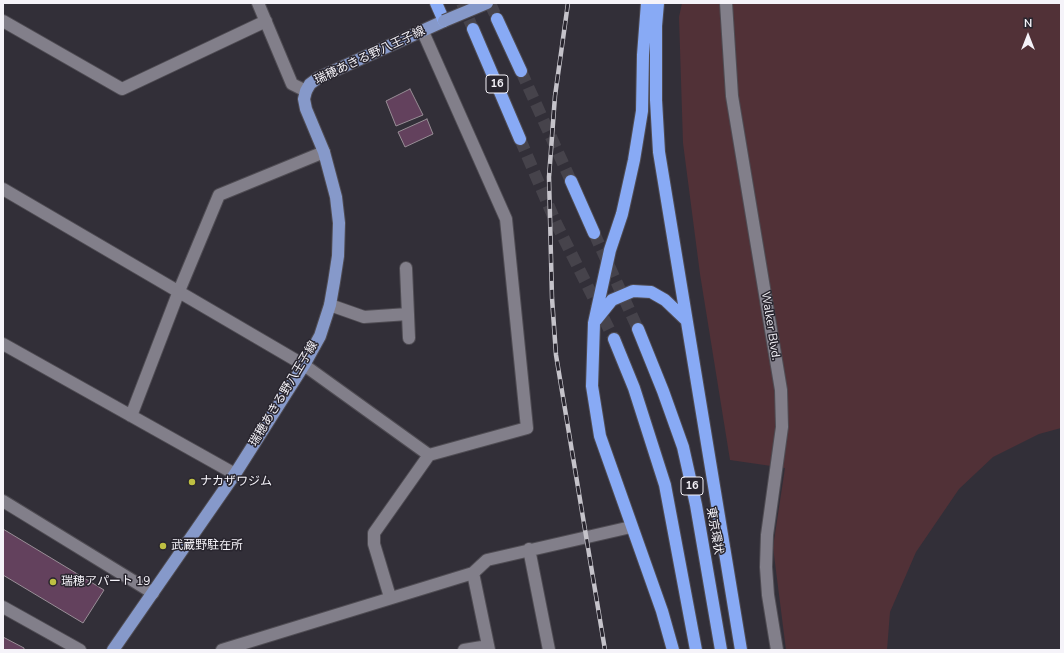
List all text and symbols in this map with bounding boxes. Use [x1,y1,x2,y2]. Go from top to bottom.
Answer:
north arrow [1008,16,1048,56]
text: N [1024,16,1032,31]
street label: 瑞穂あきる野八王子線 [313,24,427,88]
road number: 16 [486,75,508,93]
street label: Walker Blvd. [757,291,783,361]
street label: 瑞穂あきる野八王子線 [247,339,321,449]
place label: ナカザワジム [200,475,272,489]
marker: ナカザワジム [187,477,197,487]
road number: 16 [681,477,703,495]
street label: 東京環状 [703,506,725,556]
place label: 武蔵野駐在所 [171,539,243,553]
marker: 武蔵野駐在所 [158,541,168,551]
place label: 瑞穂アパート 19 [61,575,150,589]
marker: 瑞穂アパート 19 [48,577,58,587]

